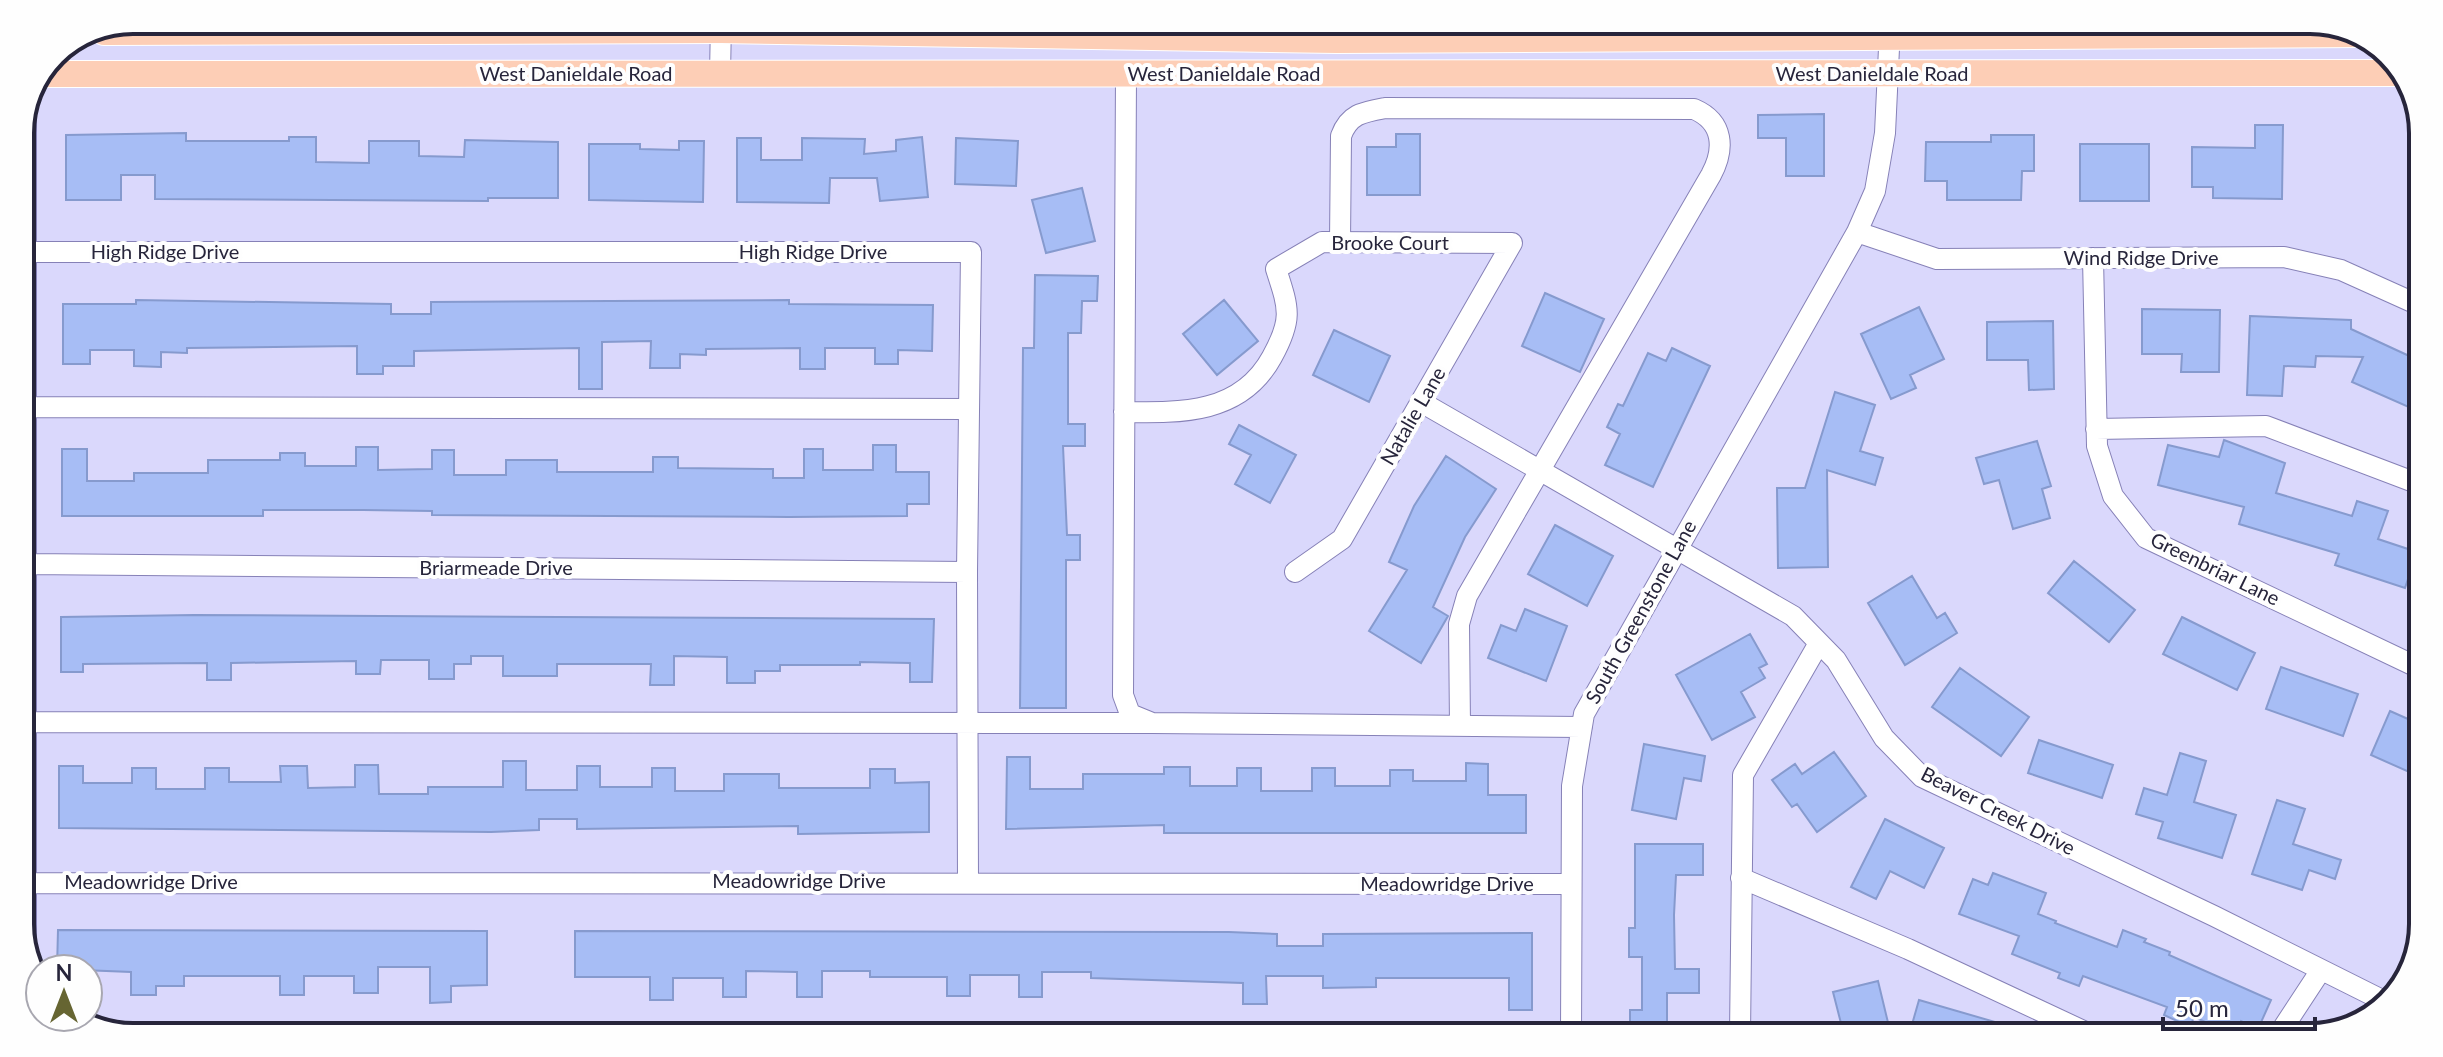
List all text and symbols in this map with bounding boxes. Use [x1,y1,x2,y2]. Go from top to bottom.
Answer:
street label: West Danieldale Road [479,61,673,85]
street label: West Danieldale Road [1127,61,1321,85]
street label: West Danieldale Road [1775,61,1969,85]
street label: Brooke Court [1331,230,1449,254]
street label: High Ridge Drive [91,239,239,263]
street label: High Ridge Drive [739,239,887,263]
street label: Wind Ridge Drive [2064,245,2218,269]
street label: Natalie Lane [1374,362,1450,469]
street label: South Greenstone Lane [1580,516,1701,708]
street label: Greenbriar Lane [2147,526,2284,610]
street label: Briarmeade Drive [419,555,573,579]
street label: Beaver Creek Drive [1917,761,2080,859]
street label: Meadowridge Drive [712,868,886,892]
street label: Meadowridge Drive [64,869,238,893]
street label: Meadowridge Drive [1360,871,1534,895]
north arrow [24,953,104,1033]
text: N [56,959,72,986]
scale bar [2163,981,2315,1031]
text: 50 m [2175,993,2229,1022]

